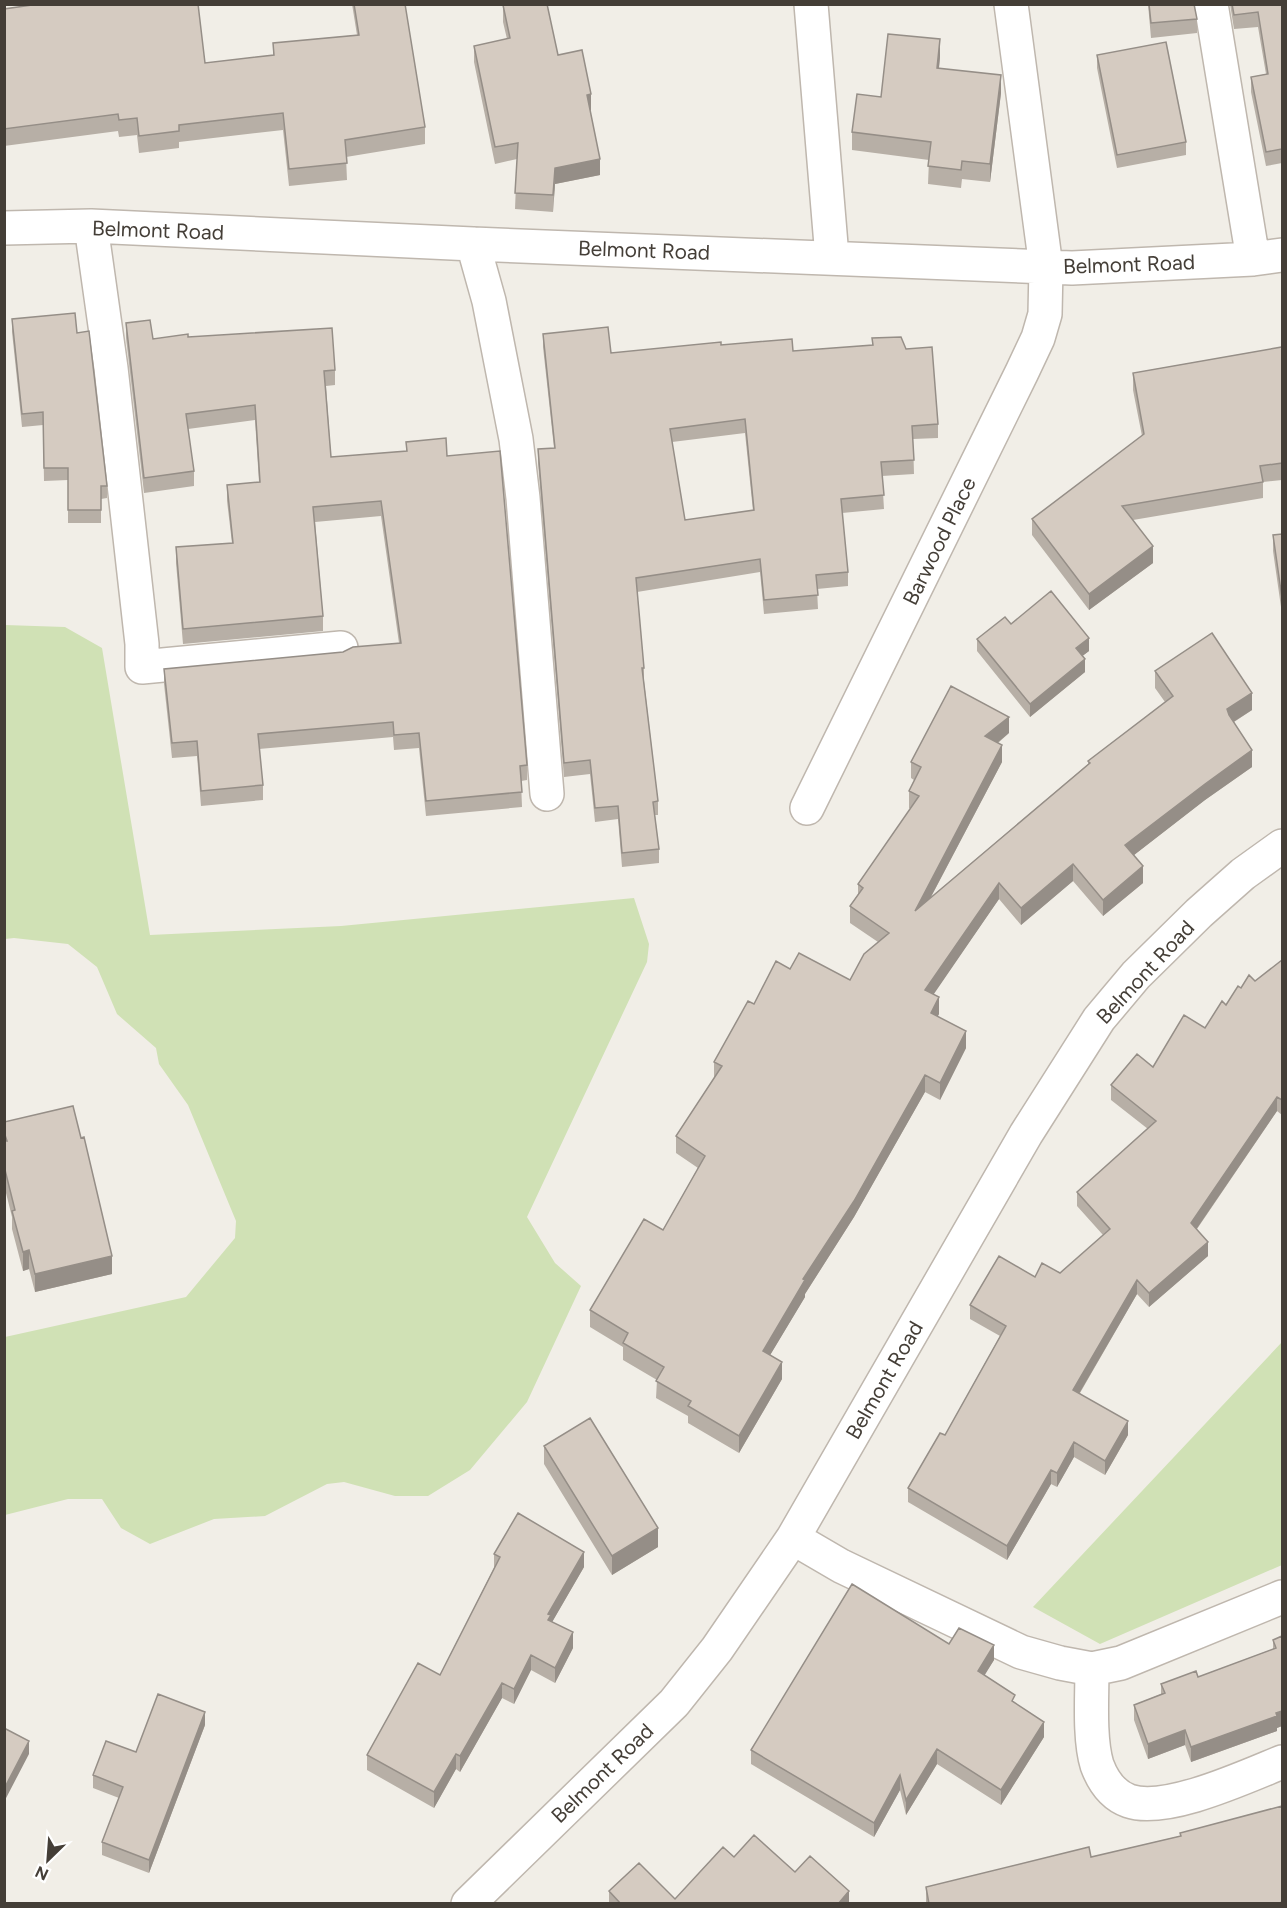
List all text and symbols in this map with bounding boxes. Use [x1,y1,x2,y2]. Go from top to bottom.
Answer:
street label: Belmont Road [92,215,224,245]
street label: Belmont Road [578,235,710,265]
street label: Belmont Road [1063,249,1195,279]
street label: Barwood Place [897,473,981,609]
street label: Belmont Road [1091,915,1199,1029]
street label: Belmont Road [840,1317,928,1443]
street label: Belmont Road [546,1718,658,1828]
north arrow [18,1830,78,1890]
text: N [32,1862,51,1884]

